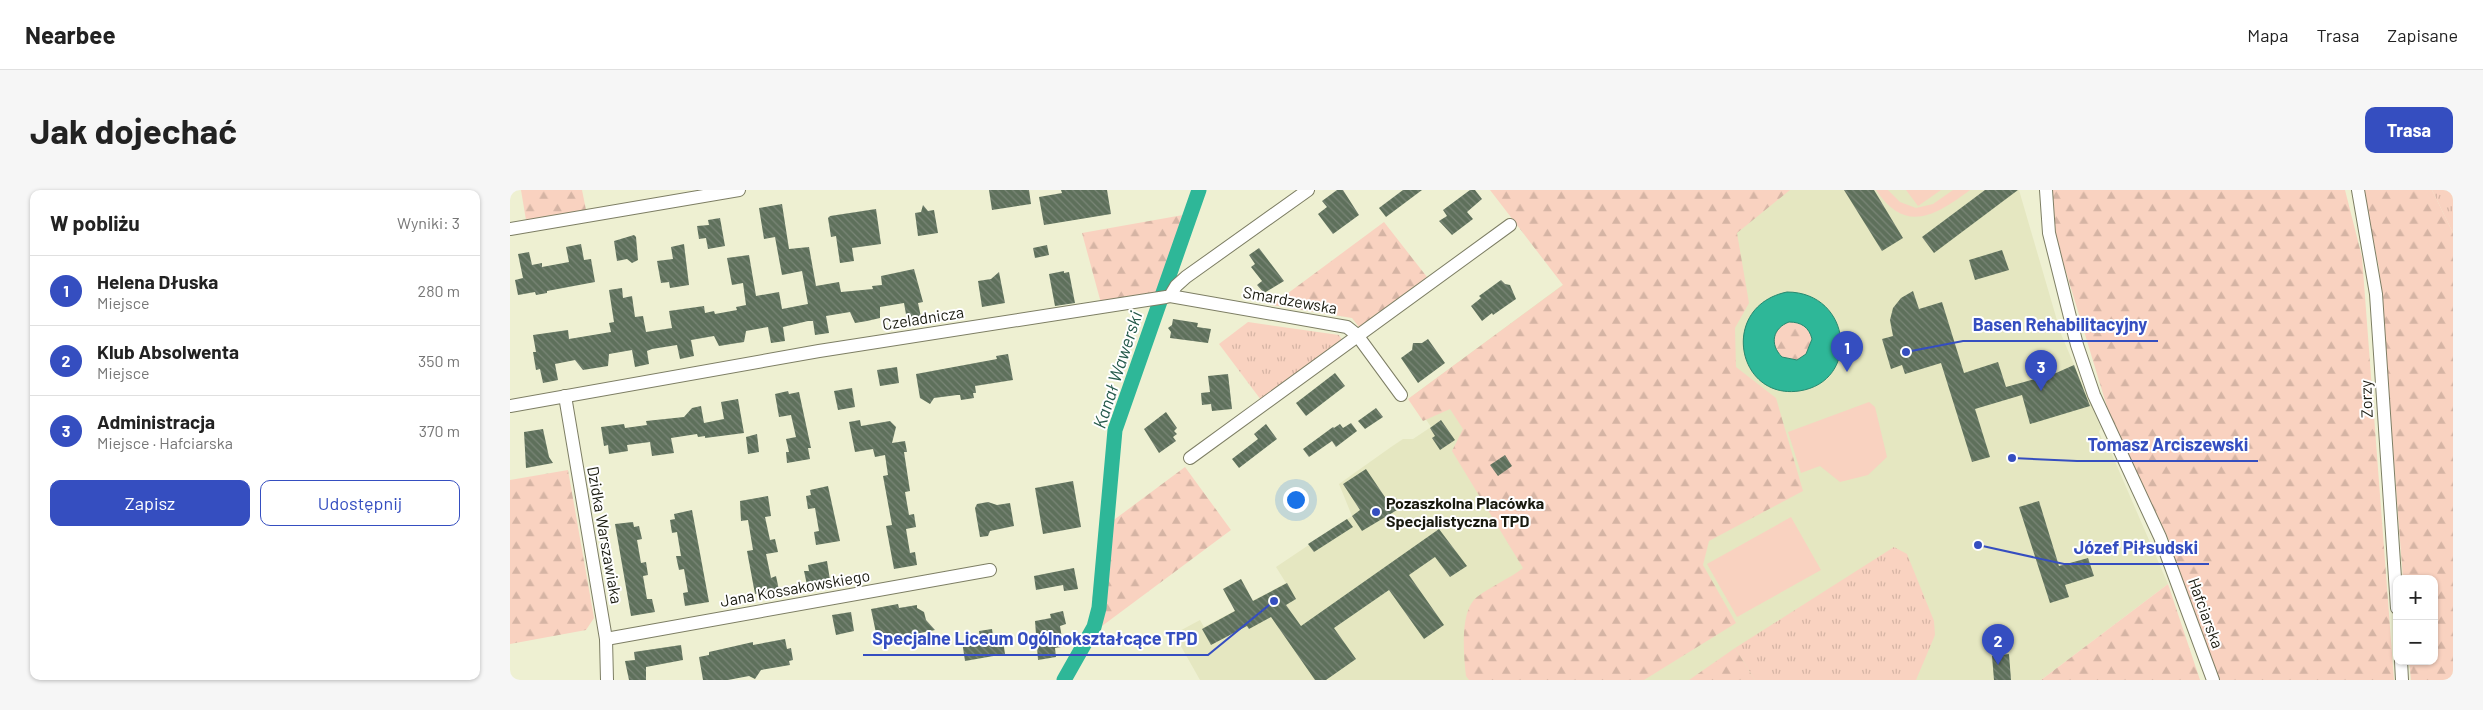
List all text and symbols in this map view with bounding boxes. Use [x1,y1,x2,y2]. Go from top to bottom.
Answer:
text: Nearbee [25,20,116,49]
text: Mapa [2247,24,2289,46]
text: Trasa [2317,24,2359,46]
text: Zapisane [2387,24,2458,46]
button: Trasa [2365,107,2453,153]
text: Jak dojechać [30,109,237,151]
text: W pobliżu [50,210,140,235]
text: Wyniki: 3 [397,213,460,232]
text: Helena Dłuska [97,270,218,293]
text: 1 [63,281,69,300]
text: 280 m [418,281,460,300]
street label: Smardzewska [1241,282,1339,317]
text: Miejsce [97,293,149,312]
street label: Czeladnicza [881,302,965,333]
water label: Kanał Wawerski [1088,308,1147,431]
callout: Basen Rehabilitacyjny [1963,308,2158,341]
text: Basen Rehabilitacyjny [1973,313,2147,335]
pin: 1 [1831,331,1863,372]
text: Klub Absolwenta [97,340,239,363]
pin: 3 [2025,350,2057,391]
text: 2 [62,351,70,370]
text: 350 m [418,351,460,370]
text: Miejsce [97,363,149,382]
street label: Zorzy [2355,379,2376,418]
text: Administracja [97,410,215,433]
text: 3 [62,421,70,440]
text: 370 m [419,421,460,440]
callout: Tomasz Arciszewski [2077,428,2258,461]
text: Miejsce · Hafciarska [97,433,233,452]
text: Tomasz Arciszewski [2088,433,2248,455]
street label: Dzidka Warszawiaka [584,465,627,605]
button: Zapisz [50,480,250,526]
button: Udostępnij [260,480,460,526]
your location [1283,487,1309,513]
place label: Pozaszkolna Placówka Specjalistyczna TPD [1386,493,1544,530]
marker: Pozaszkolna Placówka Specjalistyczna TPD [1370,506,1382,518]
callout: Józef Piłsudski [2064,531,2209,564]
text: Józef Piłsudski [2074,536,2198,558]
street label: Jana Kossakowskiego [719,565,871,610]
street label: Hafciarska [2185,575,2228,651]
map controls [2393,575,2438,665]
button: + [2393,575,2438,620]
button: − [2393,620,2438,665]
callout: Specjalne Liceum Ogólnokształcące TPD [863,622,1208,655]
pin: 2 [1982,624,2014,665]
text: Specjalne Liceum Ogólnokształcące TPD [872,627,1198,649]

